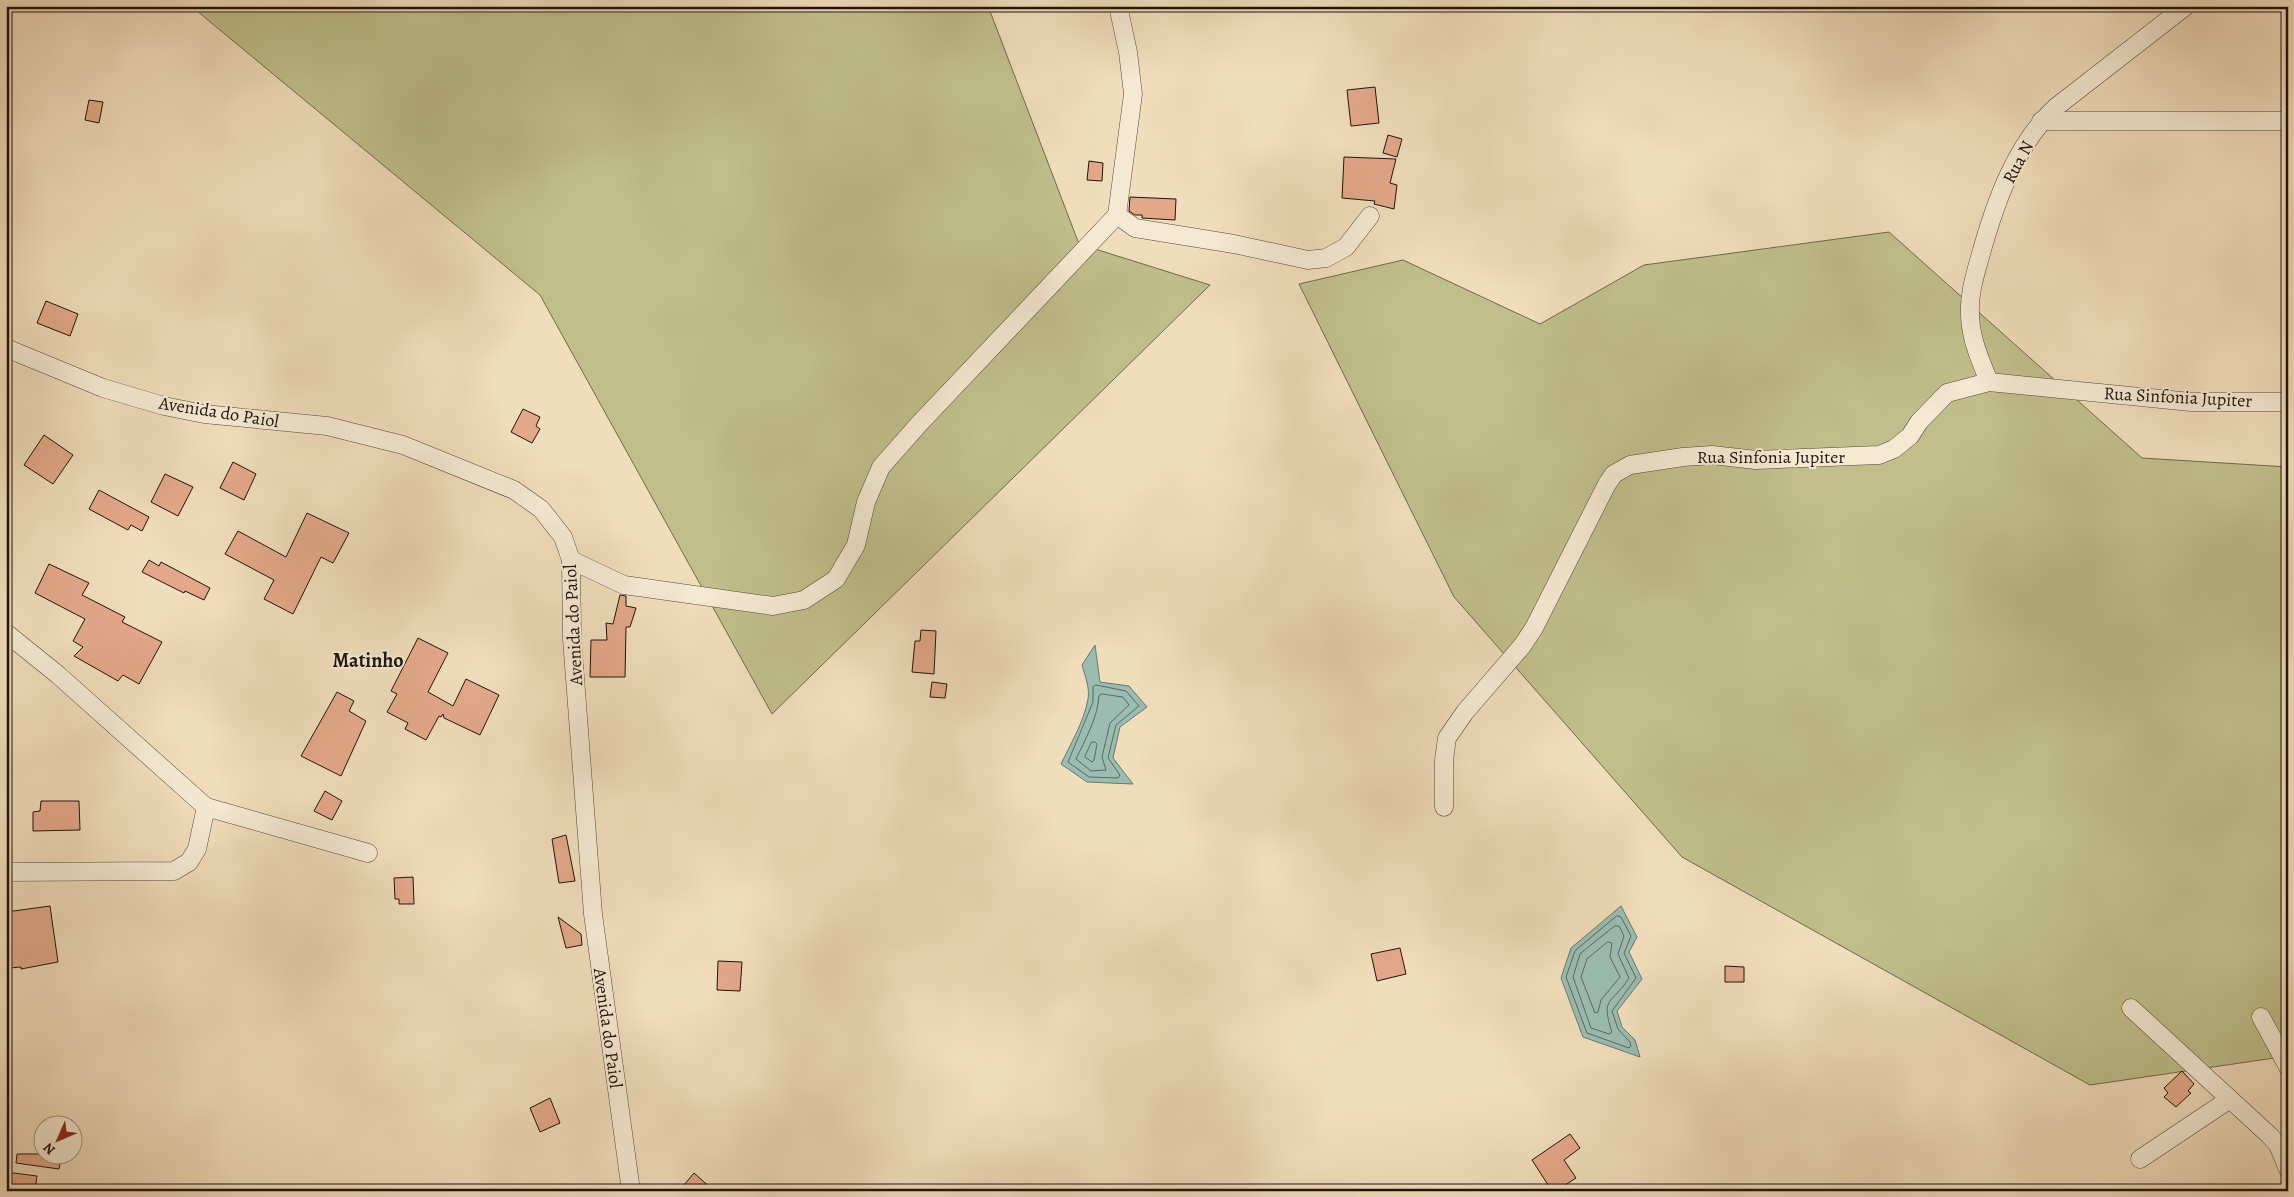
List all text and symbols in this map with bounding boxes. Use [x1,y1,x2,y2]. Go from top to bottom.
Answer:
street label: Rua N [1997,136,2039,188]
street label: Rua Sinfonia Jupiter [2103,381,2253,413]
street label: Avenida do Paiol [156,391,281,433]
street label: Rua Sinfonia Jupiter [1697,445,1845,469]
street label: Avenida do Paiol [558,563,588,687]
district label: Matinho [332,647,404,674]
street label: Avenida do Paiol [588,965,628,1090]
north arrow [32,1114,82,1164]
text: N [39,1139,59,1159]

